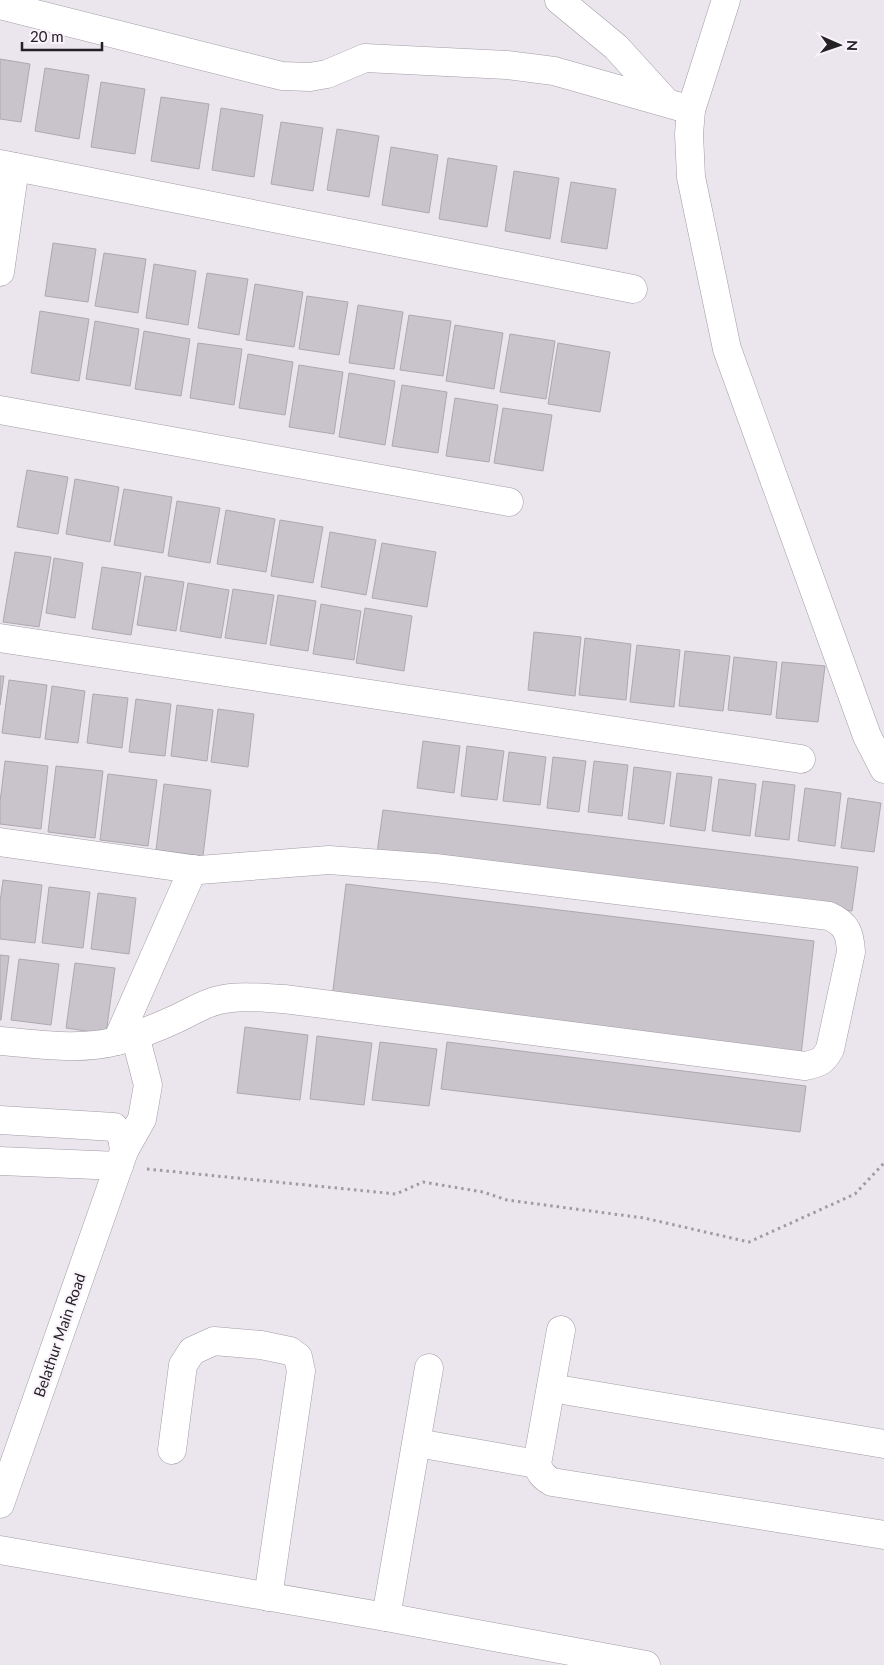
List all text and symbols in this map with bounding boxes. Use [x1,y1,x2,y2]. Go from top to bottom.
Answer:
scale bar [22,20,102,52]
north arrow [814,20,864,70]
text: 20 m [30,27,64,45]
text: N [844,40,861,51]
street label: Belathur Main Road [29,1271,89,1399]

